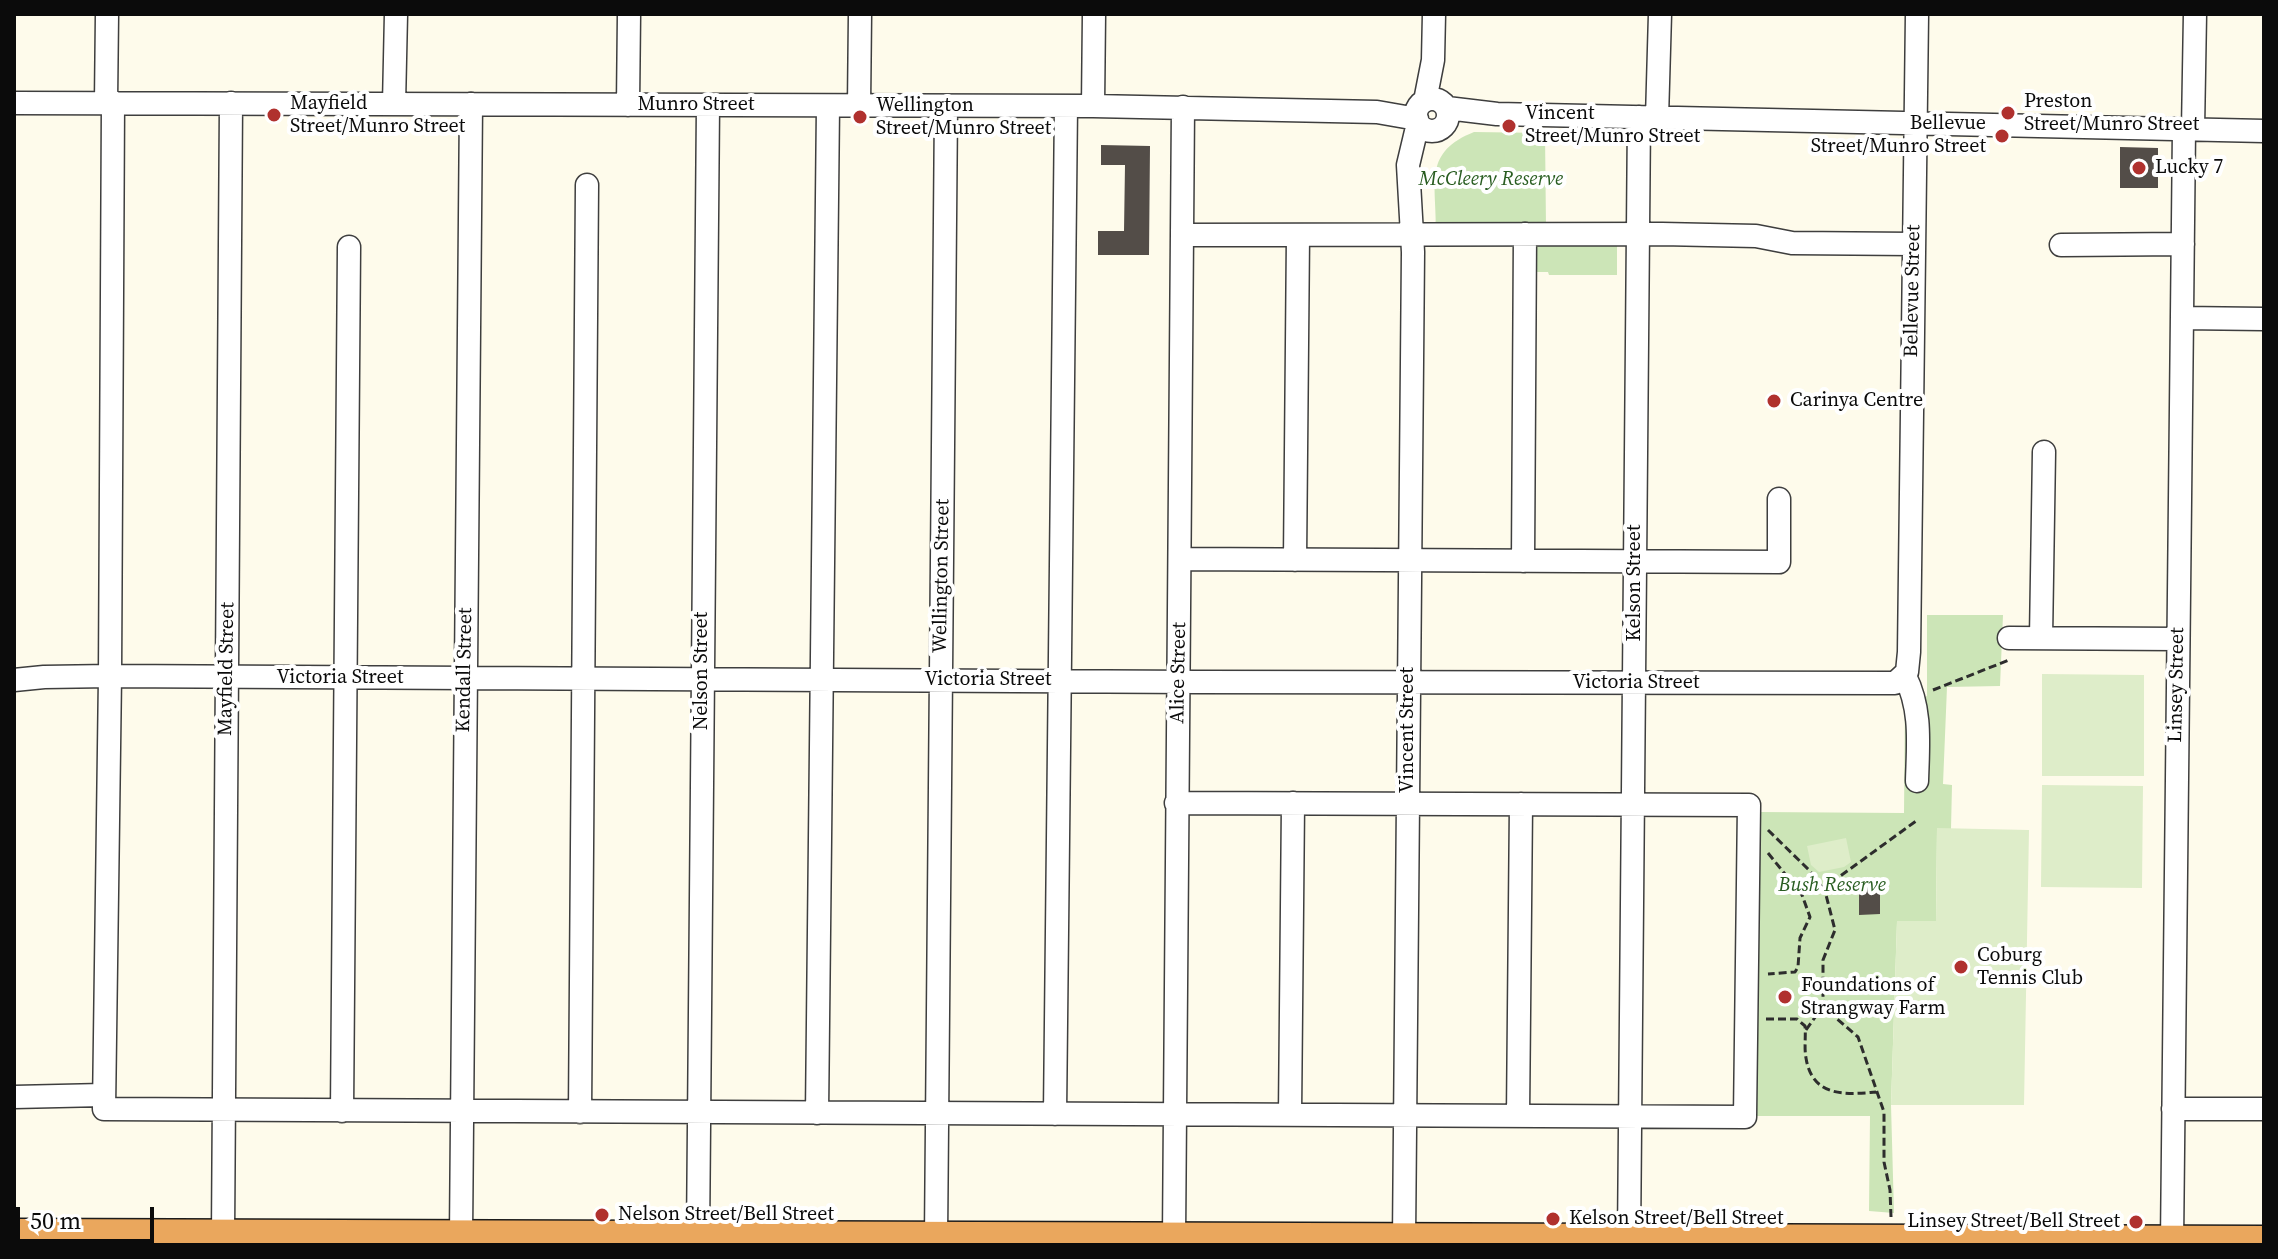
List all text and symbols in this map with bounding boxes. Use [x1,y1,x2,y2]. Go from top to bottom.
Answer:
place label: Preston Street/Munro Street [2024,90,2199,137]
place label: Mayfield Street/Munro Street [290,92,465,139]
street label: Munro Street [638,93,754,117]
place label: Wellington Street/Munro Street [876,94,1051,141]
place label: Vincent Street/Munro Street [1525,102,1700,149]
marker: Preston Street/Munro Street [1999,104,2017,122]
marker: Mayfield Street/Munro Street [265,106,283,124]
marker: Wellington Street/Munro Street [851,108,869,126]
place label: Bellevue Street/Munro Street [1811,112,1986,159]
marker: Vincent Street/Munro Street [1500,117,1518,135]
marker: Bellevue Street/Munro Street [1993,127,2011,145]
place label: Lucky 7 [2155,156,2223,180]
marker: Lucky 7 [2130,159,2148,177]
park label: McCleery Reserve [1419,168,1563,192]
street label: Bellevue Street [1900,224,1926,358]
place label: Carinya Centre [1790,389,1923,413]
marker: Carinya Centre [1765,392,1783,410]
street label: Wellington Street [929,499,955,653]
street label: Kelson Street [1623,524,1647,642]
street label: Mayfield Street [214,602,240,736]
street label: Kendall Street [452,607,478,733]
street label: Nelson Street [690,612,714,730]
street label: Alice Street [1166,622,1192,724]
street label: Linsey Street [2164,627,2190,743]
street label: Victoria Street [276,666,404,690]
street label: Vincent Street [1396,667,1420,793]
street label: Victoria Street [924,668,1052,692]
street label: Victoria Street [1572,671,1700,695]
park label: Bush Reserve [1778,874,1886,898]
place label: Coburg Tennis Club [1977,944,2083,991]
marker: Coburg Tennis Club [1952,958,1970,976]
place label: Foundations of Strangway Farm [1801,974,1946,1021]
marker: Foundations of Strangway Farm [1776,988,1794,1006]
scale bar [20,1191,158,1241]
place label: Nelson Street/Bell Street [618,1203,834,1227]
text: 50 m [30,1204,81,1237]
marker: Nelson Street/Bell Street [593,1206,611,1224]
place label: Kelson Street/Bell Street [1569,1207,1783,1231]
marker: Kelson Street/Bell Street [1544,1210,1562,1228]
place label: Linsey Street/Bell Street [1907,1210,2120,1234]
marker: Linsey Street/Bell Street [2127,1213,2145,1231]

